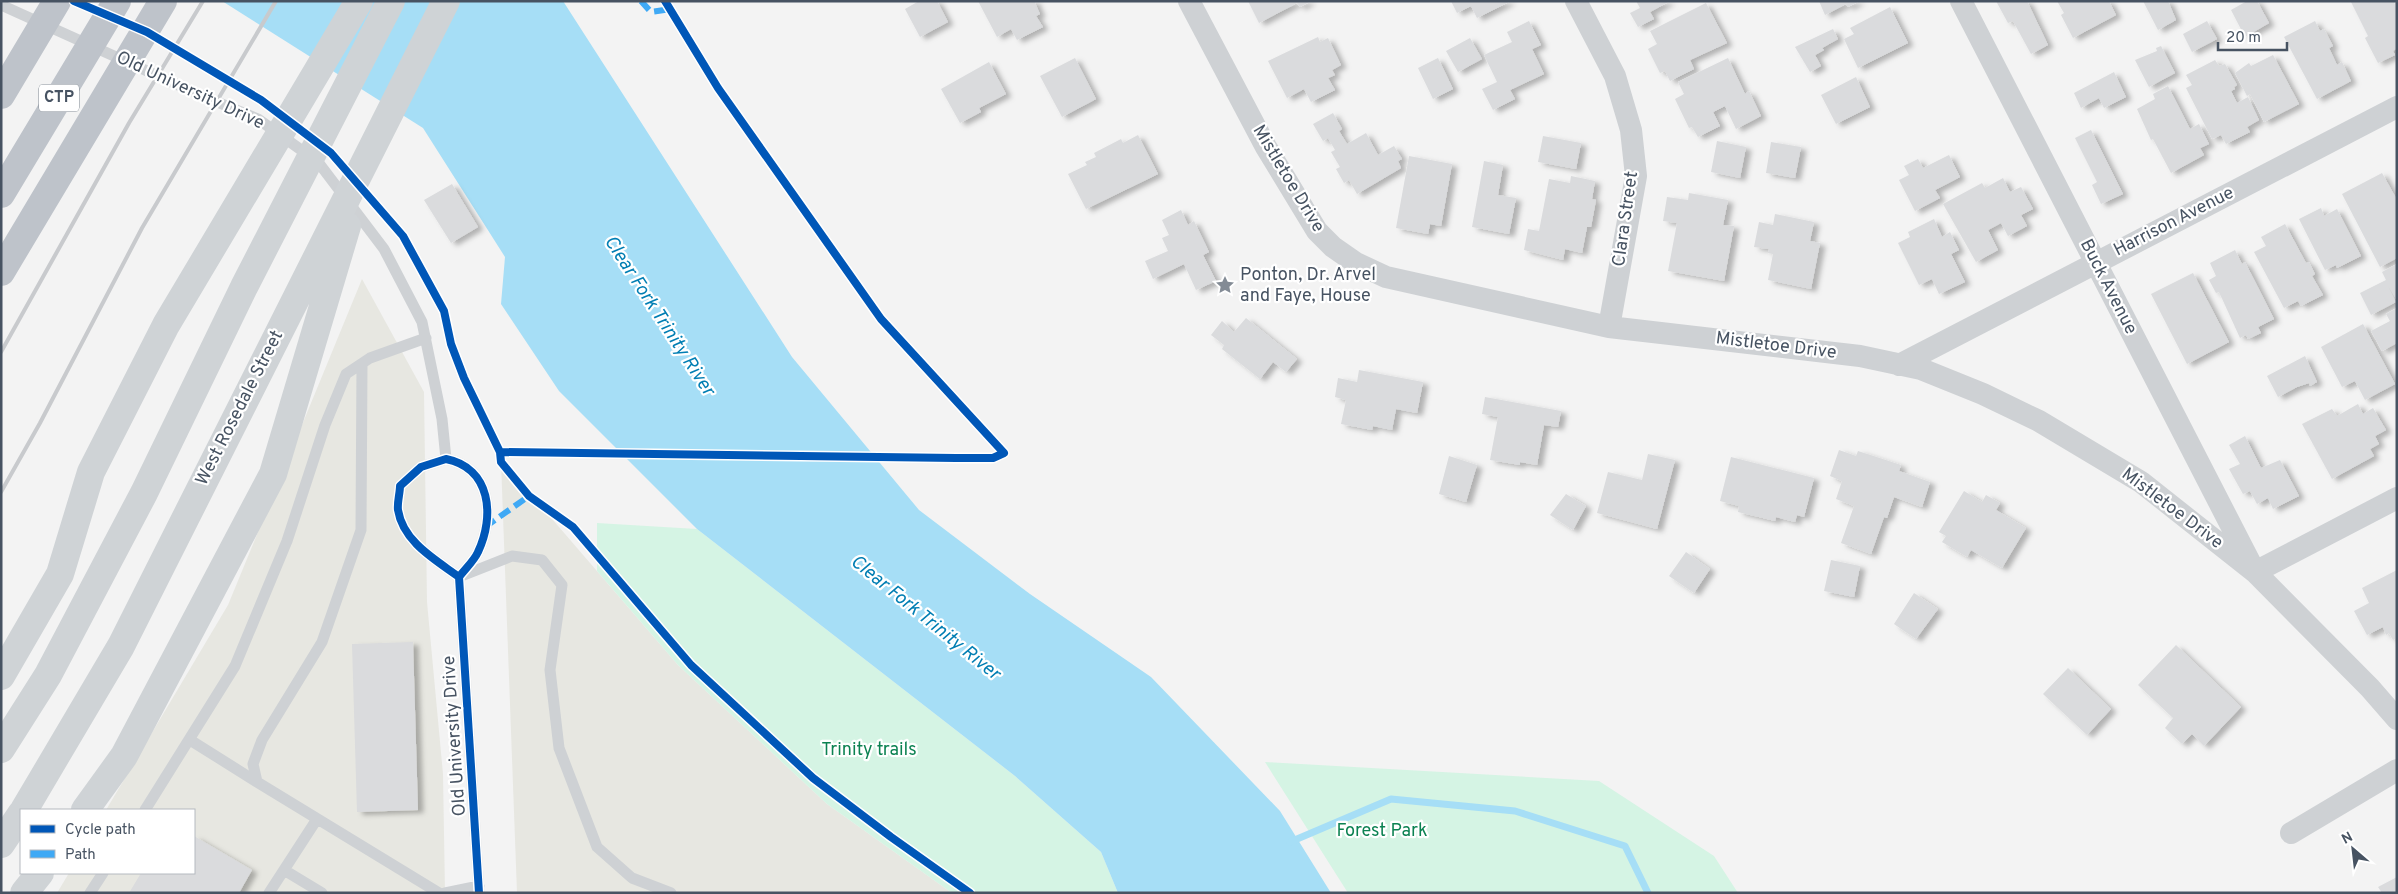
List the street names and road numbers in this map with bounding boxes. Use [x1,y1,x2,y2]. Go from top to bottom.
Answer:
street label: Old University Drive [112,47,268,135]
road number: CTP [39,85,79,112]
street label: Mistletoe Drive [1247,121,1329,237]
street label: Clara Street [1608,170,1644,268]
street label: Harrison Avenue [2110,182,2238,262]
street label: Buck Avenue [2074,235,2142,339]
street label: West Rosedale Street [191,327,289,489]
street label: Mistletoe Drive [1714,327,1838,365]
street label: Mistletoe Drive [2117,463,2227,555]
street label: Old University Drive [438,655,472,817]

